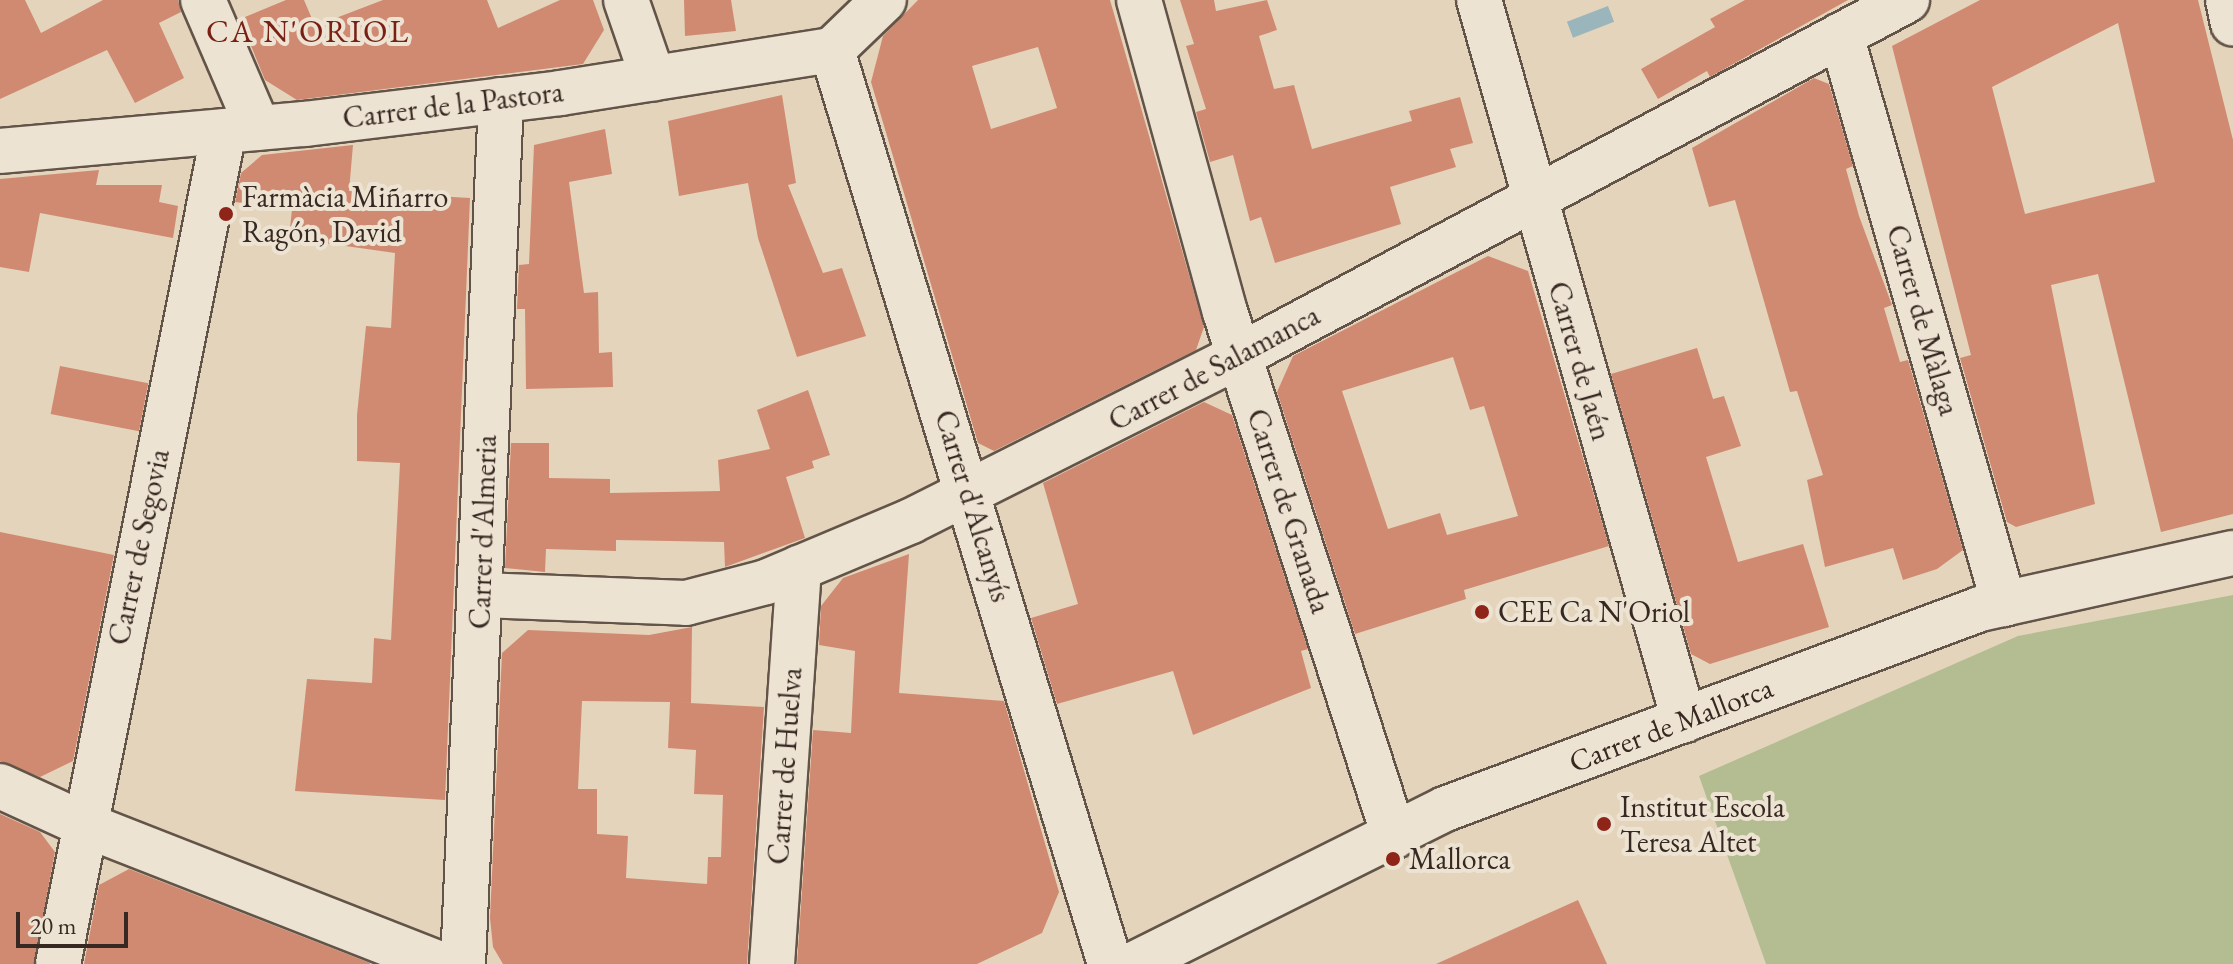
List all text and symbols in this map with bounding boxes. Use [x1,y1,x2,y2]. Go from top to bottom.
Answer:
district label: CA N'ORIOL [206,12,410,50]
street label: Carrer de la Pastora [341,74,565,136]
place label: Farmàcia Miñarro Ragón, David [242,179,448,250]
marker: Farmàcia Miñarro Ragón, David [217,205,235,223]
street label: Carrer de Màlaga [1879,221,1967,419]
street label: Carrer de Jaén [1540,277,1620,445]
street label: Carrer de Salamanca [1102,297,1326,439]
street label: Carrer de Granada [1239,404,1339,618]
street label: Carrer d'Alcanyís [927,406,1019,606]
street label: Carrer d'Almeria [462,434,504,630]
street label: Carrer de Segovia [101,446,177,648]
place label: CEE Ca N'Oriol [1498,594,1690,630]
marker: CEE Ca N'Oriol [1473,603,1491,621]
street label: Carrer de Huelva [760,666,810,866]
street label: Carrer de Mallorca [1564,670,1778,780]
place label: Institut Escola Teresa Altet [1620,789,1785,860]
marker: Institut Escola Teresa Altet [1595,815,1613,833]
place label: Mallorca [1409,841,1510,877]
marker: Mallorca [1384,850,1402,868]
scale bar [20,896,132,946]
text: 20 m [30,910,77,941]

